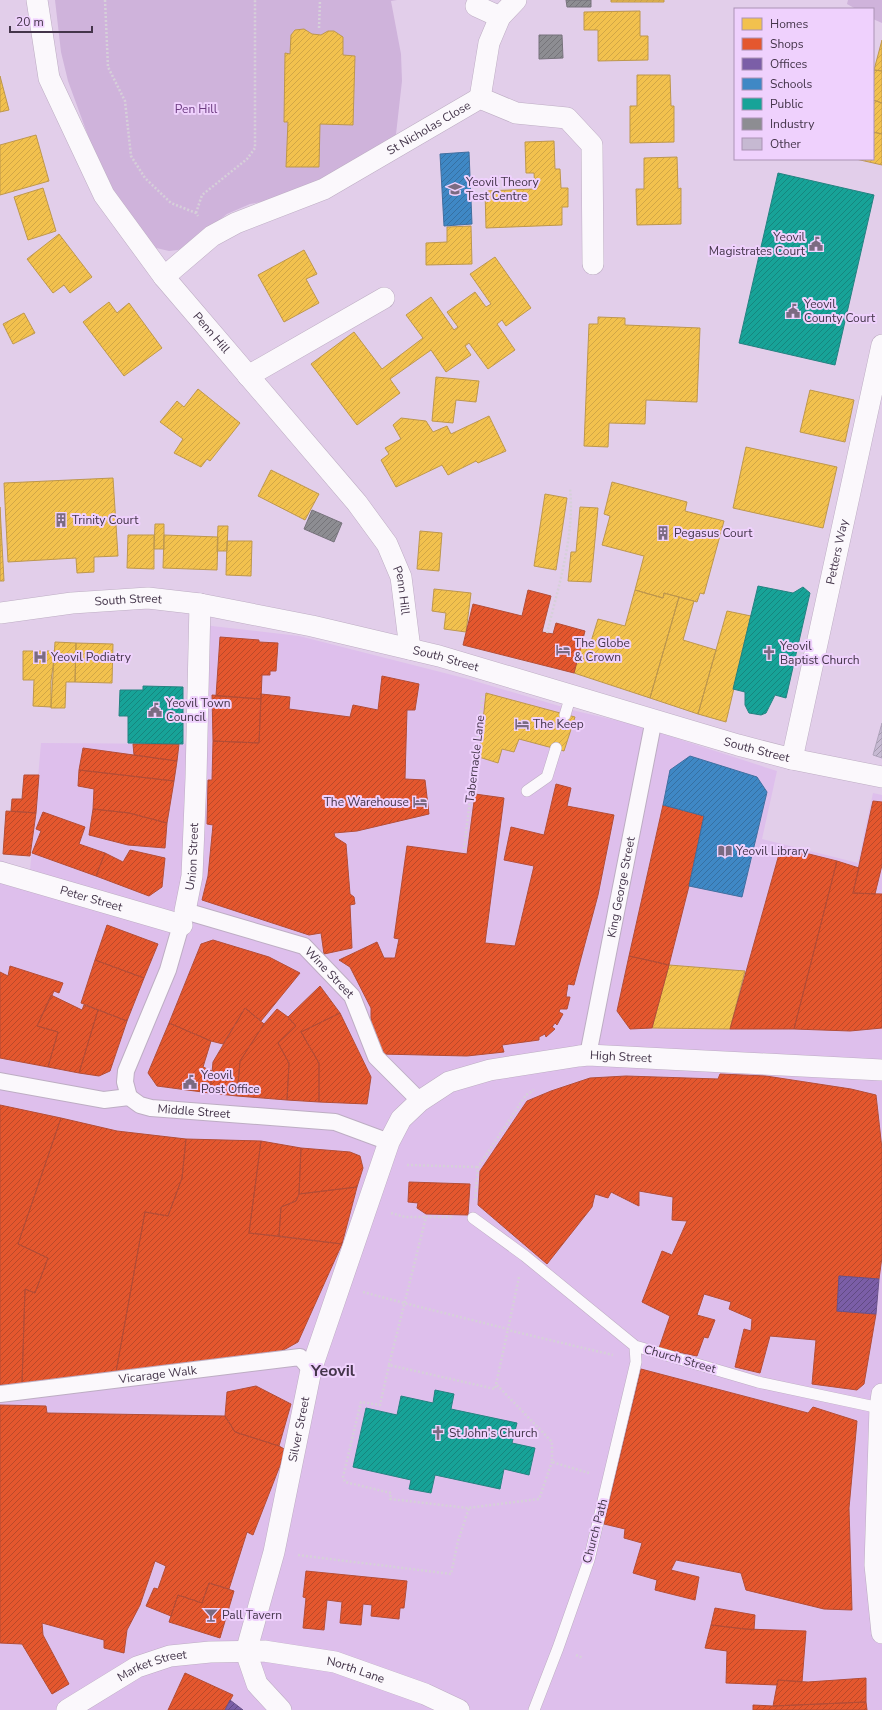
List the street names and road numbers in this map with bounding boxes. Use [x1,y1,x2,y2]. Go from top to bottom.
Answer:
street label: St Nicholas Close [384,97,474,159]
street label: Penn Hill [189,309,234,357]
street label: Petters Way [822,517,852,586]
street label: Penn Hill [389,563,414,616]
street label: South Street [94,590,164,610]
street label: South Street [411,642,481,676]
street label: Tabernacle Lane [462,714,488,804]
street label: South Street [722,733,792,766]
street label: Union Street [181,822,202,892]
street label: King George Street [603,835,639,939]
street label: Peter Street [58,882,125,915]
street label: Wine Street [301,943,358,1002]
street label: High Street [590,1047,653,1066]
street label: Middle Street [157,1101,232,1122]
street label: Church Street [642,1341,719,1377]
street label: Vicarage Walk [117,1362,199,1387]
street label: Silver Street [284,1395,314,1463]
street label: Church Path [579,1497,611,1565]
street label: Market Street [114,1646,188,1685]
street label: North Lane [326,1653,387,1687]

